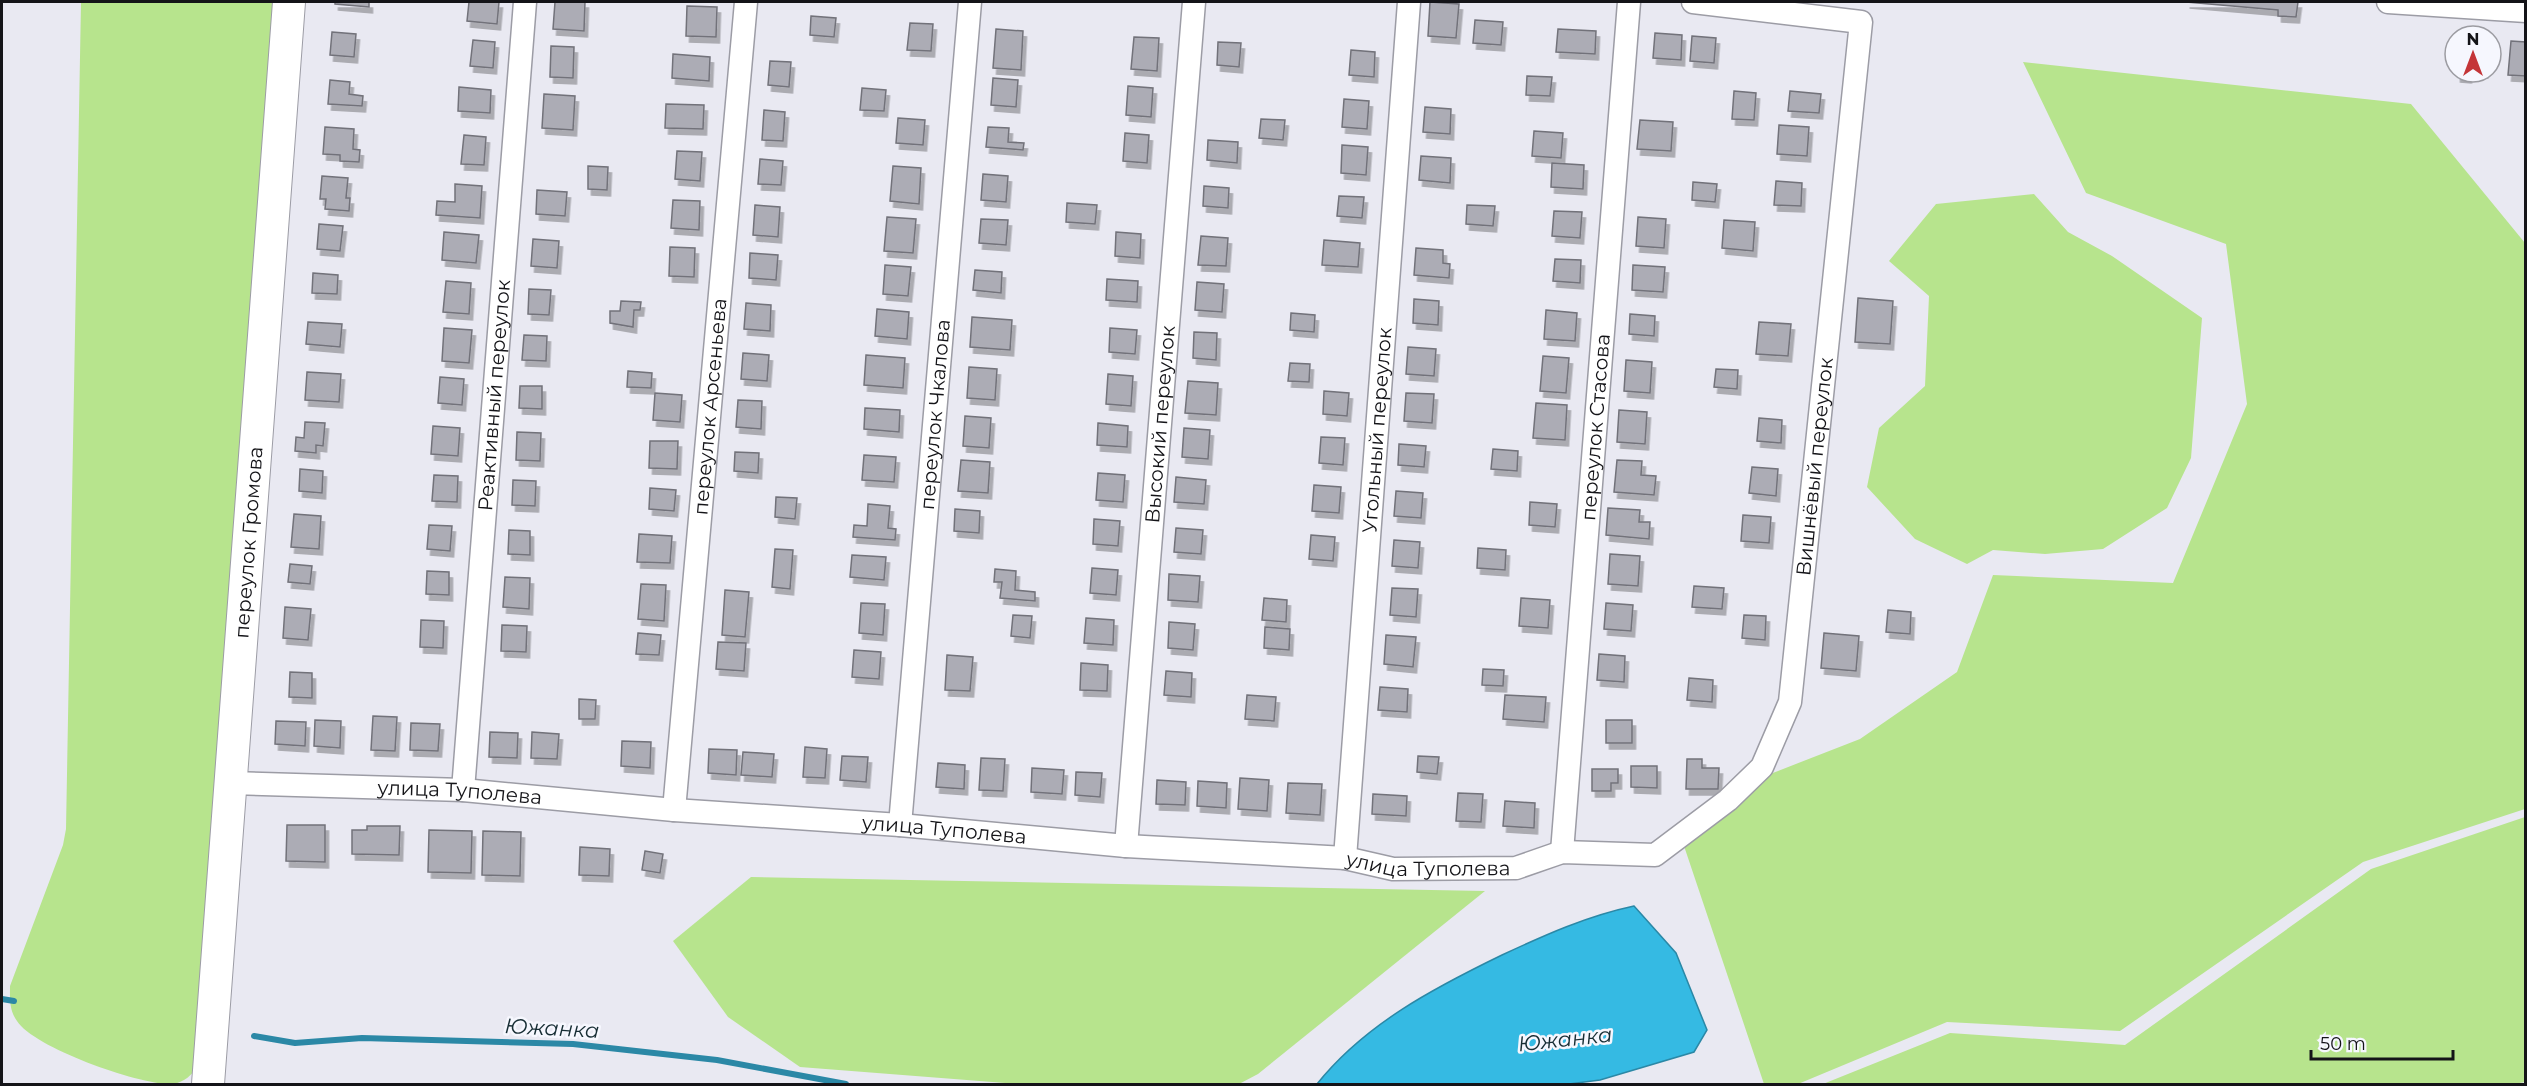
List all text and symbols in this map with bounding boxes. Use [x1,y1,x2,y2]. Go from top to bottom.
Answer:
north arrow [2443,24,2503,84]
text: N [2467,30,2479,49]
street label: Реактивный переулок [473,278,515,512]
street label: переулок Арсеньева [688,297,732,516]
street label: переулок Чкалова [915,318,955,511]
street label: Высокий переулок [1140,324,1180,524]
street label: Угольный переулок [1357,326,1397,534]
street label: переулок Стасова [1576,333,1615,522]
street label: Вишнёвый переулок [1791,356,1838,577]
street label: переулок Громова [229,446,268,639]
street label: улица Туполева [376,775,543,809]
street label: улица Туполева [860,810,1028,849]
street label: улица Туполева [1343,846,1510,881]
water label: Южанка [504,1013,600,1043]
water label: Южанка [1517,1022,1613,1056]
scale bar [2311,1023,2454,1061]
text: 50 m [2320,1033,2366,1055]

